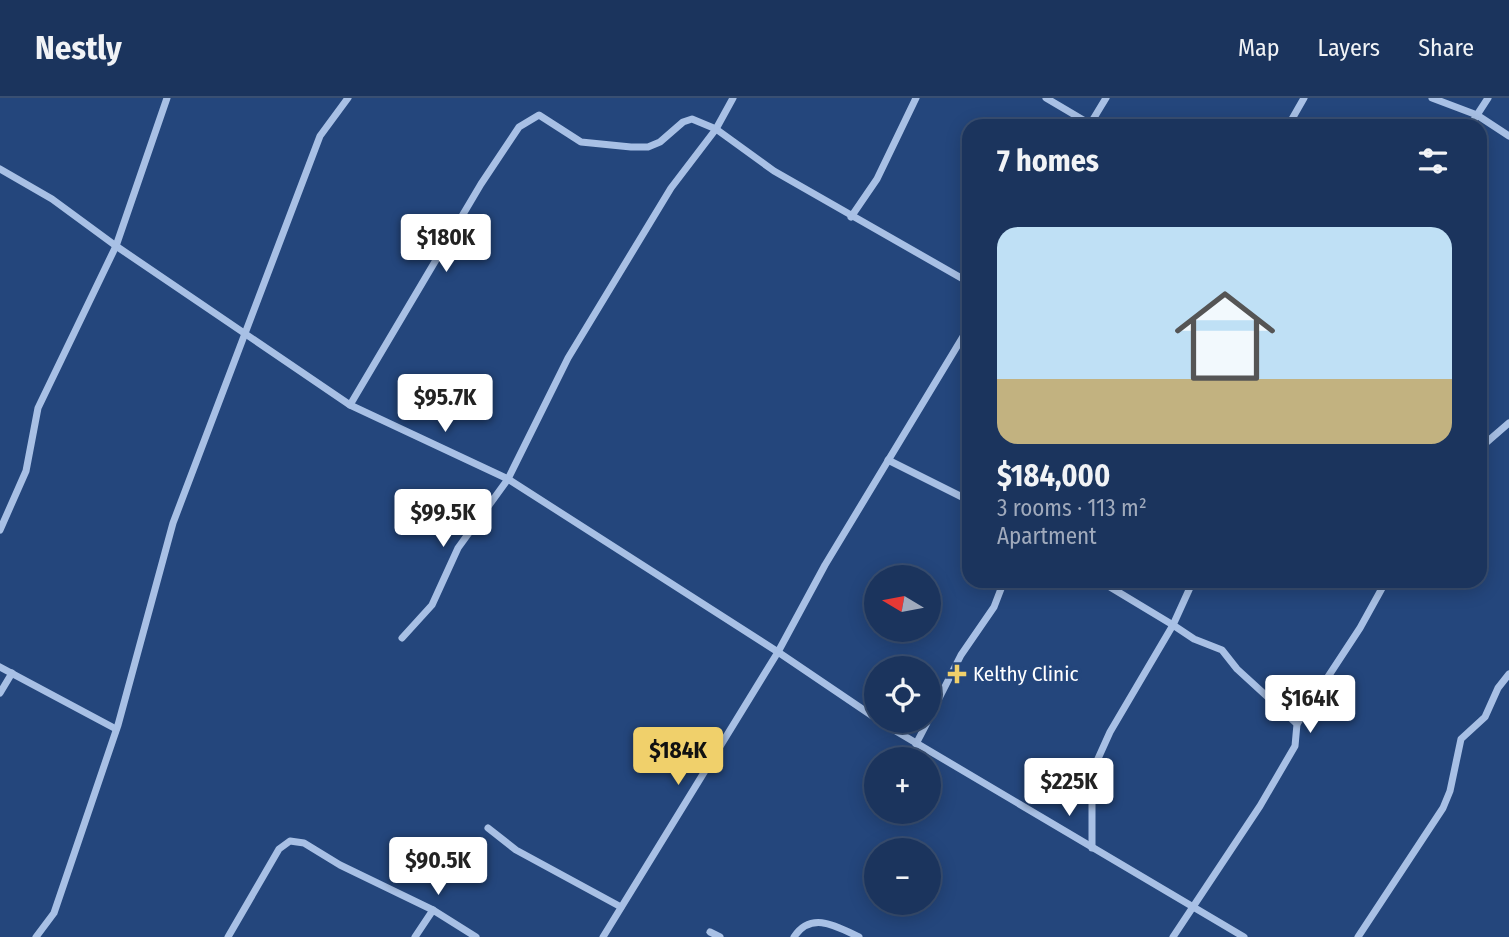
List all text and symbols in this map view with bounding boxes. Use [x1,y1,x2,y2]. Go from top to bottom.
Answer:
text: Nestly [35,28,122,68]
text: Map [1238,34,1280,62]
text: Layers [1318,34,1380,62]
text: Share [1418,34,1474,62]
icon: filters [1414,142,1452,180]
text: 7 homes [997,143,1099,179]
pin: $180K [397,214,495,274]
text: $180K [417,223,475,251]
icon: home [1162,273,1288,399]
pin: $95.7K [388,374,502,434]
text: $95.7K [414,383,476,411]
text: $184,000 [997,458,1110,494]
pin: $99.5K [386,490,500,549]
text: 3 rooms · 113 m² [997,494,1147,522]
text: $99.5K [410,498,476,526]
text: Apartment [997,522,1097,550]
north arrow [864,565,942,642]
map controls [864,565,941,915]
button: locate [864,656,941,733]
place label: Kelthy Clinic [973,661,1078,687]
marker: Kelthy Clinic [947,664,967,684]
pin: $164K [1261,676,1359,735]
text: $164K [1281,684,1339,712]
pin: $184K [629,728,727,787]
text: $184K [649,736,707,764]
button: + [864,747,941,824]
pin: $225K [1020,758,1118,818]
text: $225K [1040,767,1098,795]
pin: $90.5K [381,838,495,897]
button: − [864,838,941,915]
text: $90.5K [405,846,471,874]

